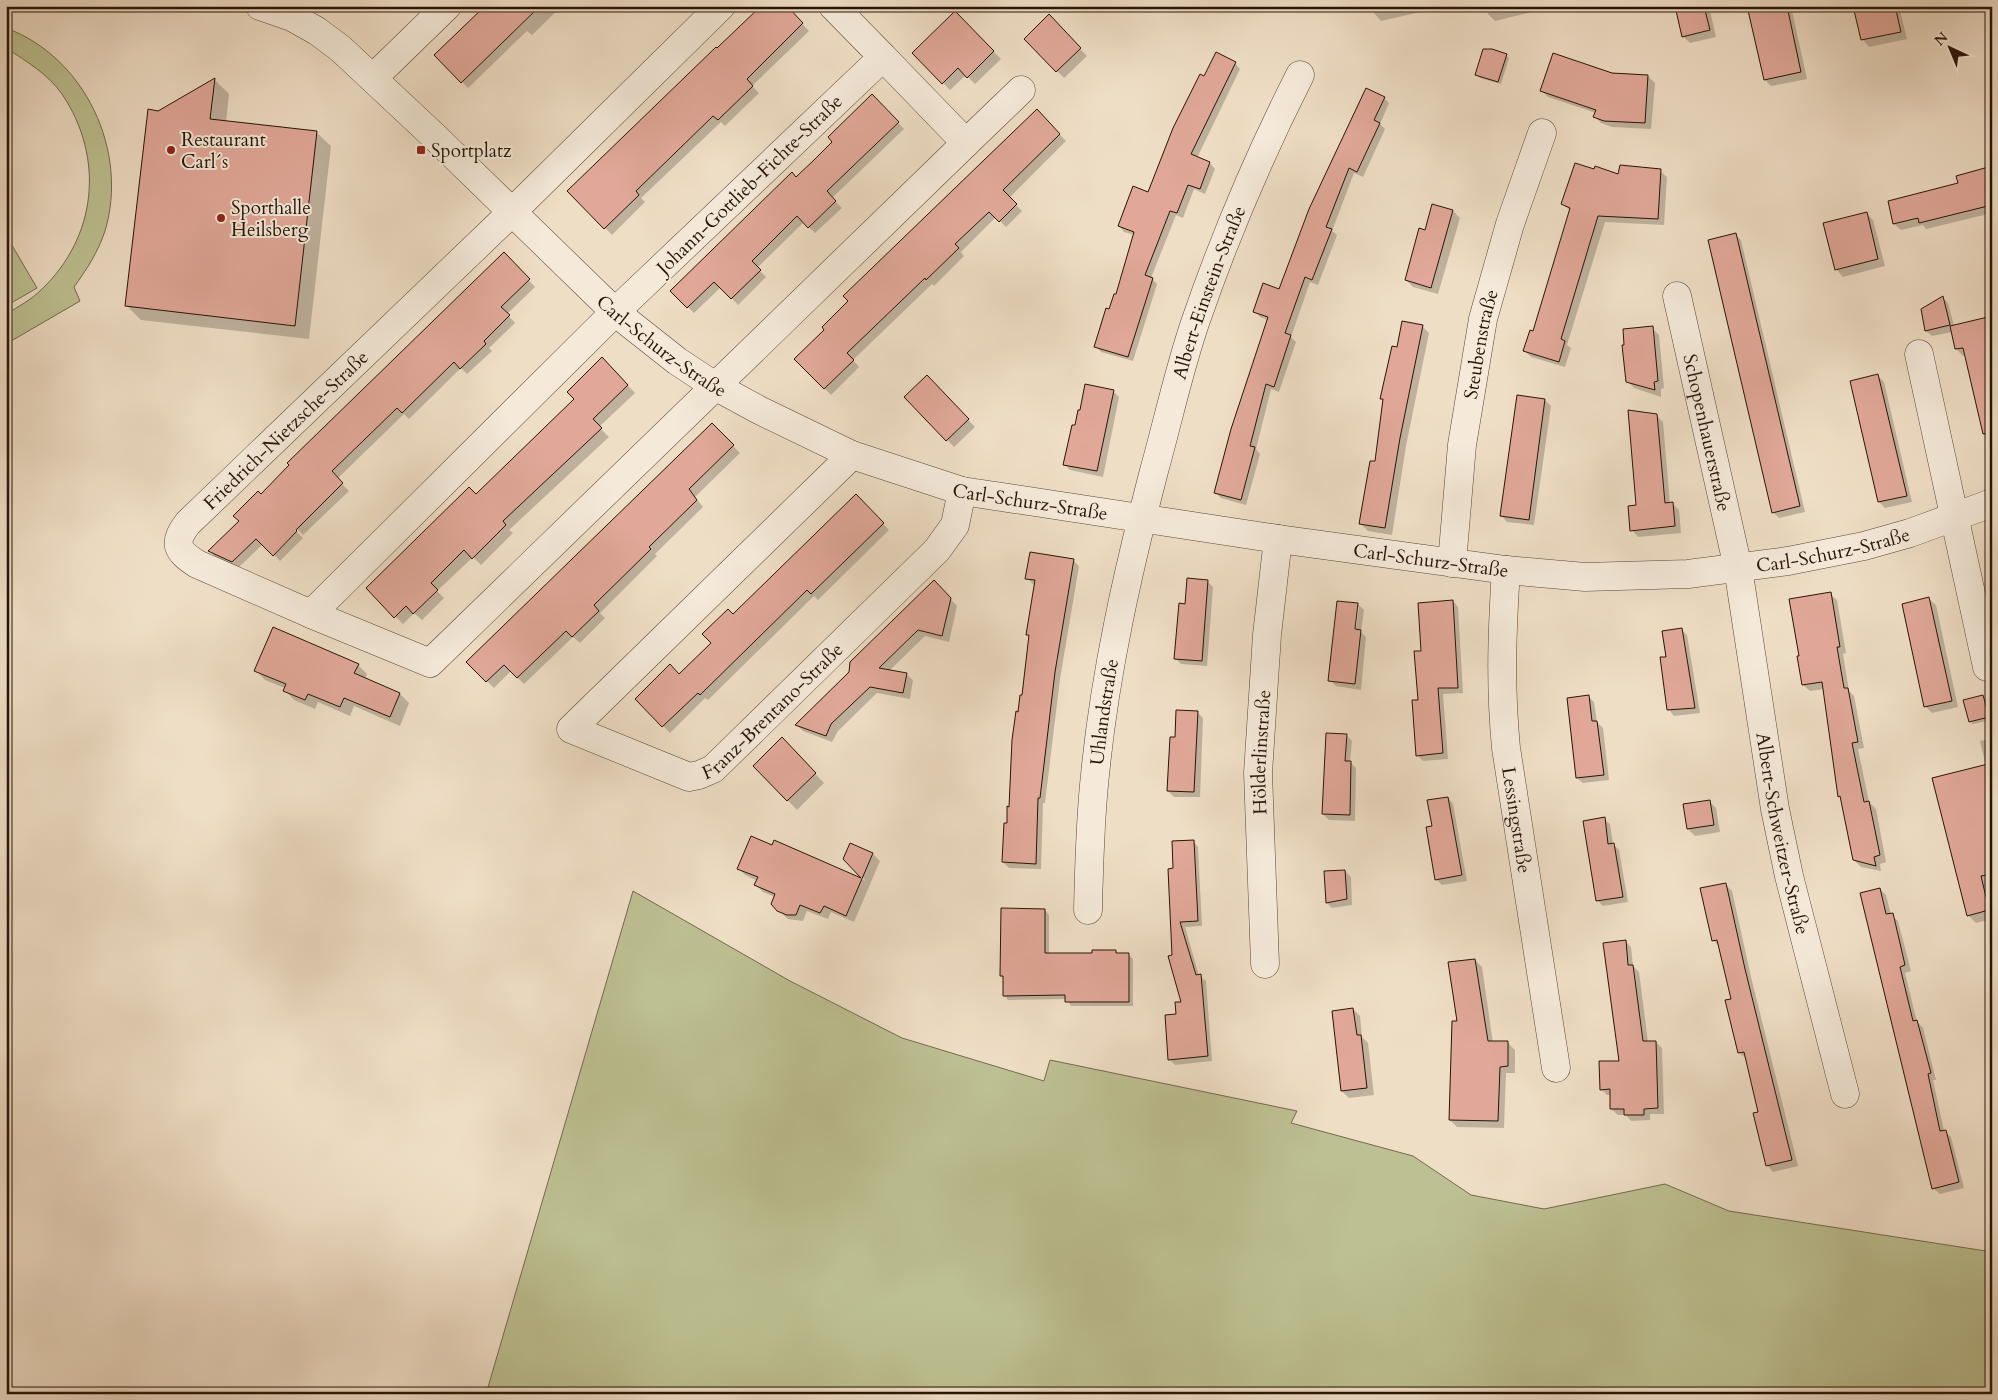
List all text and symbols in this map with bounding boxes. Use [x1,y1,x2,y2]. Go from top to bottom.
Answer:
north arrow [1926,22,1976,72]
text: N [1930,28,1952,50]
street label: Johann-Gottlieb-Fichte-Straße [649,89,848,283]
place label: Restaurant Carl´s [181,127,266,175]
place label: Sportplatz [431,138,512,164]
marker: Restaurant Carl´s [165,144,177,156]
marker: Sportplatz [415,144,427,156]
place label: Sporthalle Heilsberg [231,195,311,243]
street label: Albert-Einstein-Straße [1167,202,1252,382]
marker: Sporthalle Heilsberg [215,212,227,224]
street label: Steubenstraße [1458,286,1505,401]
street label: Carl-Schurz-Straße [590,289,731,404]
street label: Friedrich-Nietzsche-Straße [198,345,374,516]
street label: Schopenhauerstraße [1676,352,1737,514]
street label: Carl-Schurz-Straße [949,477,1109,527]
street label: Carl-Schurz-Straße [1754,522,1913,579]
street label: Carl-Schurz-Straße [1351,537,1510,584]
street label: Franz-Brentano-Straße [698,637,849,786]
street label: Uhlandstraße [1084,657,1125,767]
street label: Hölderlinstraße [1246,689,1277,815]
street label: Albert-Schweitzer-Straße [1749,731,1816,937]
street label: Lessingstraße [1495,765,1537,875]

